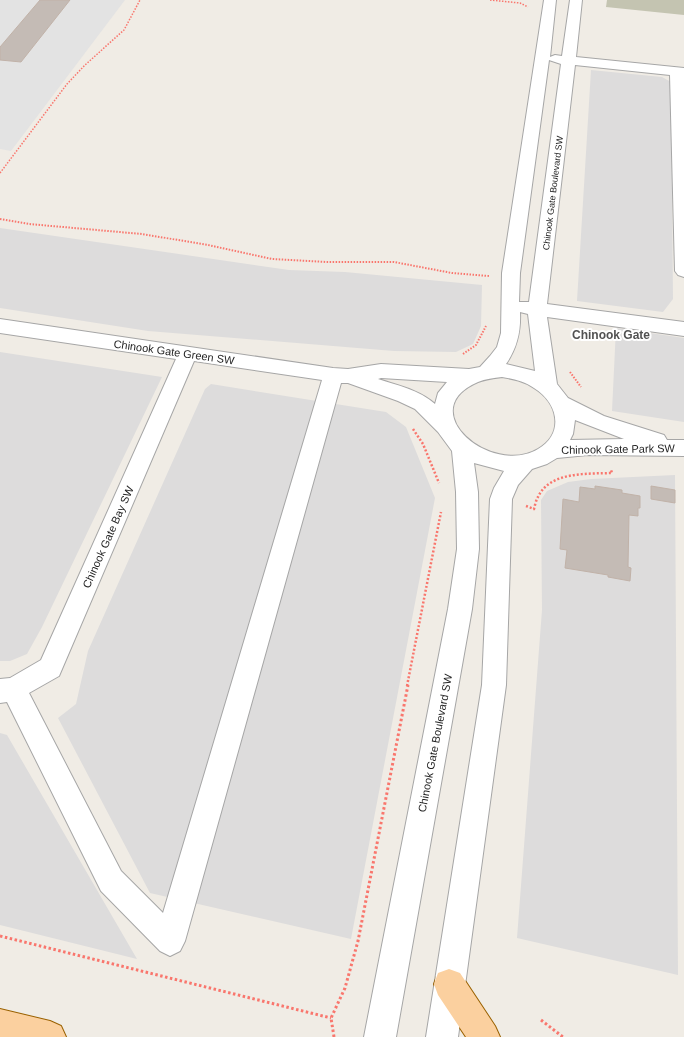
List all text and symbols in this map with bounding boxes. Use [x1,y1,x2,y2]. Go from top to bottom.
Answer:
street label: Chinook Gate Boulevard SW [541,135,565,251]
district label: Chinook Gate [572,328,650,342]
street label: Chinook Gate Green SW [113,338,236,366]
street label: Chinook Gate Park SW [561,442,676,456]
street label: Chinook Gate Bay SW [80,484,136,590]
street label: Chinook Gate Boulevard SW [416,672,454,813]

